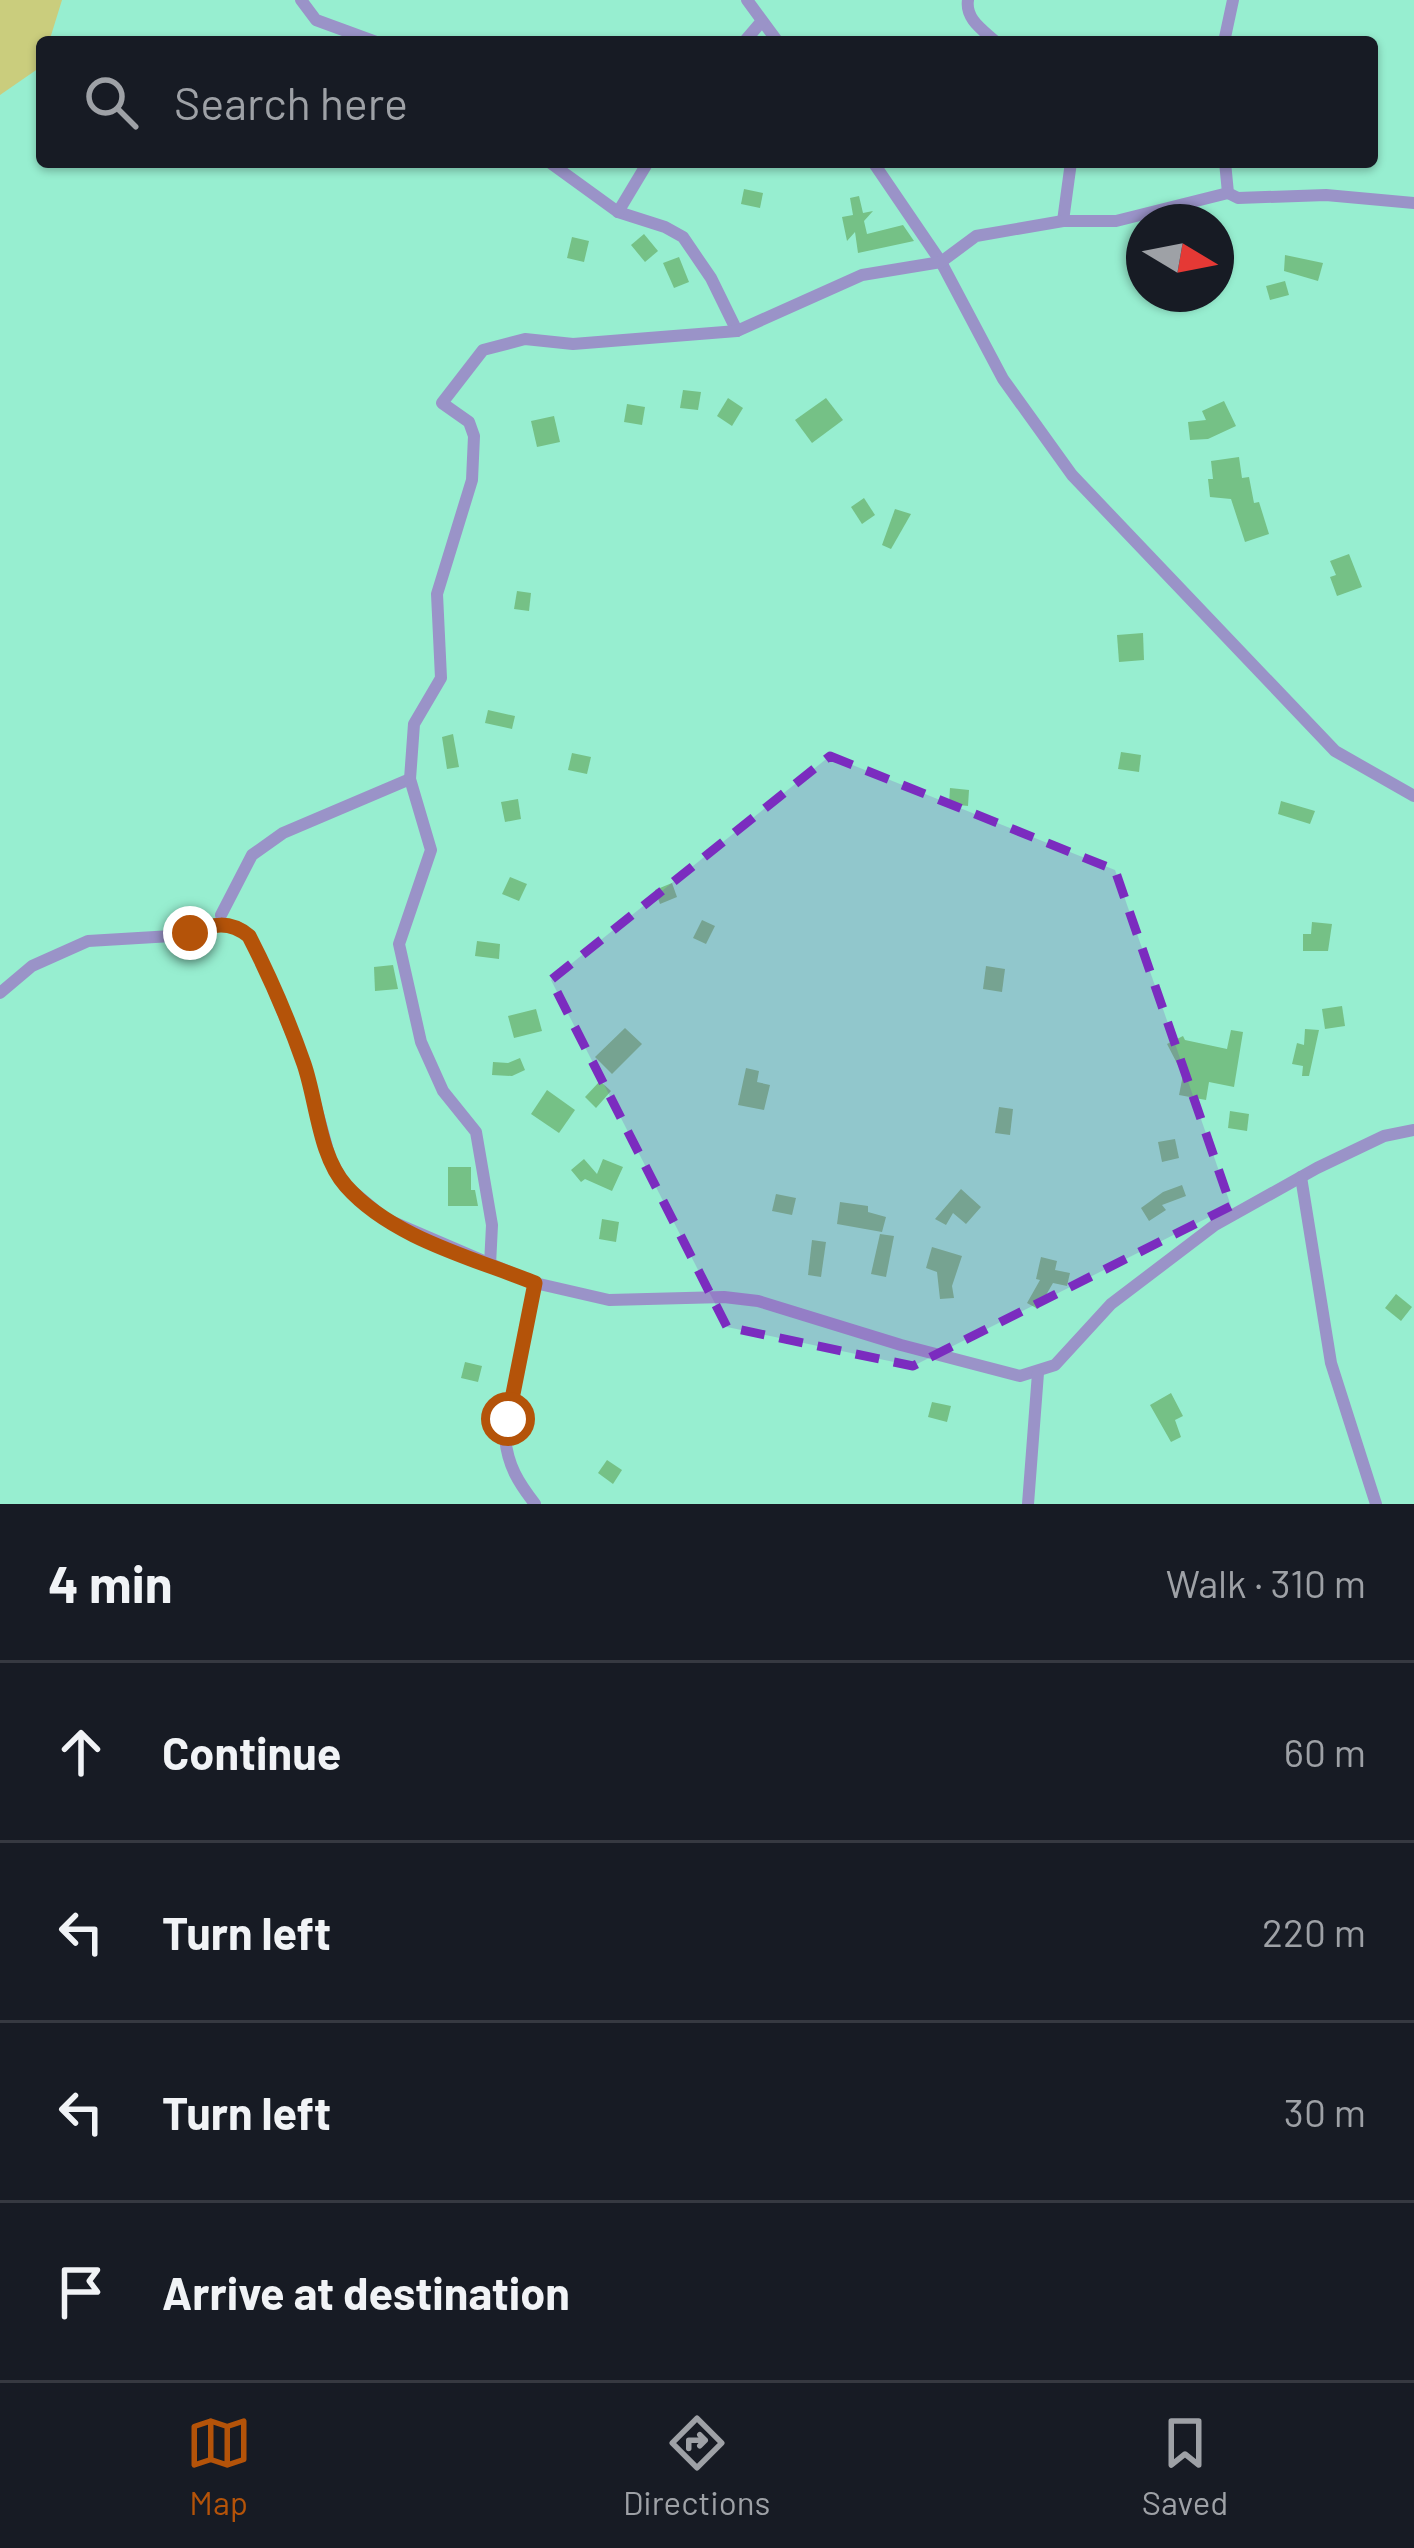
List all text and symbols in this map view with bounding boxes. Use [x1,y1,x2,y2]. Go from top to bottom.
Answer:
search box [36,36,1378,168]
icon: search [78,69,144,135]
text: Search here [174,75,408,129]
north arrow [1126,204,1234,312]
route end [163,906,217,960]
route start [481,1392,535,1446]
text: 4 min [48,1552,173,1613]
text: Walk · 310 m [1166,1559,1366,1606]
icon: ahead [48,1719,114,1785]
text: Continue [162,1725,341,1779]
text: 60 m [1284,1728,1366,1775]
icon: left [48,1899,114,1965]
text: Turn left [162,1905,331,1959]
text: 220 m [1262,1908,1366,1955]
icon: left [48,2079,114,2145]
text: Turn left [162,2085,331,2139]
text: 30 m [1284,2088,1366,2135]
icon: arrive [48,2259,114,2325]
text: Arrive at destination [162,2265,570,2319]
tab: Map [186,2410,252,2522]
tab: Directions [623,2410,770,2522]
tab: Saved [1142,2410,1228,2522]

